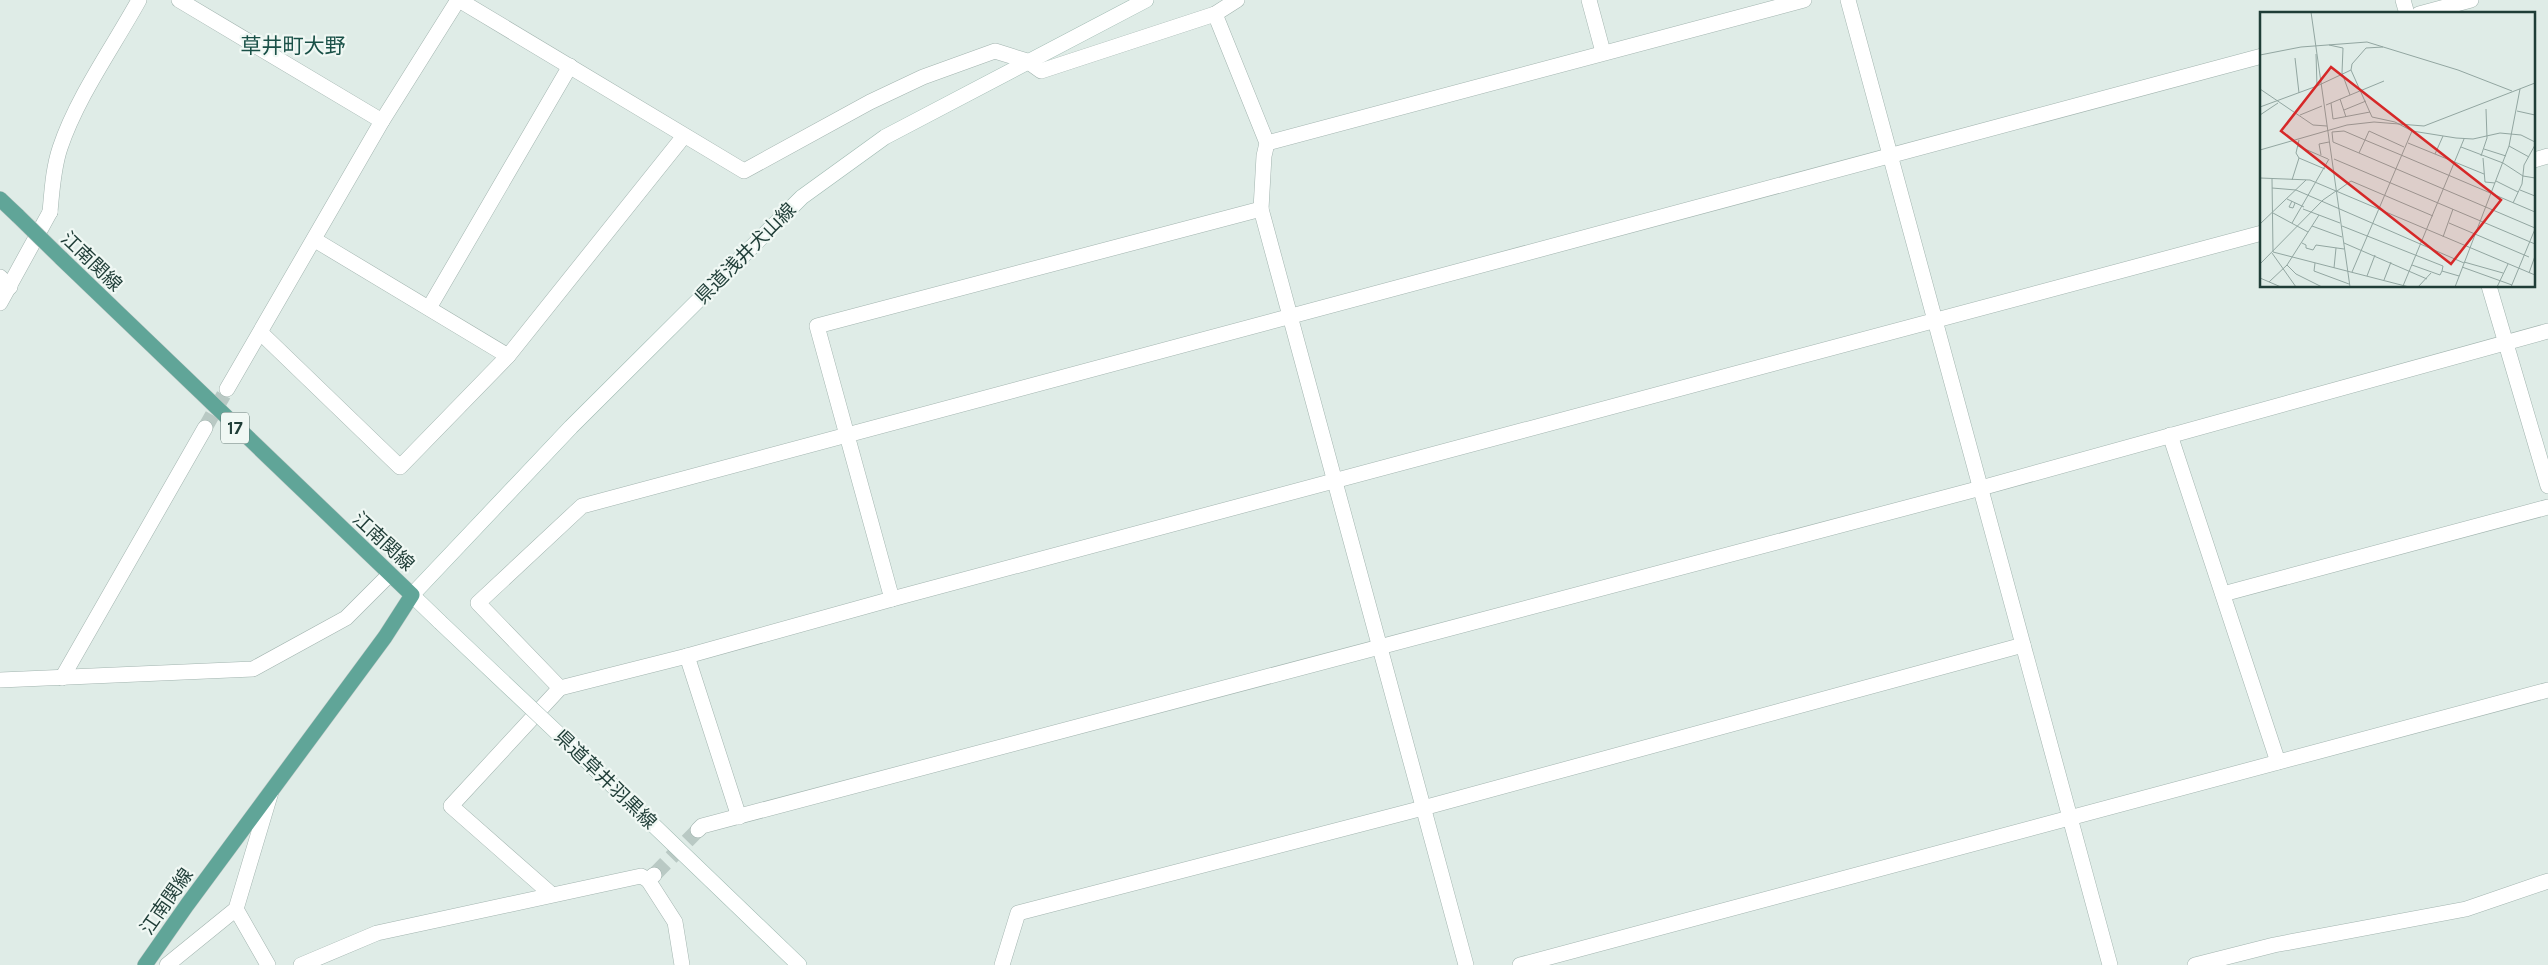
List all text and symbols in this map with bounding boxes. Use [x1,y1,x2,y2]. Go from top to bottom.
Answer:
inset map [2260,12,2536,288]
district label: 草井町大野 [241,34,346,58]
street label: 県道浅井犬山線 [691,199,801,309]
street label: 江南関線 [56,227,126,296]
road number: 17 [221,412,249,443]
street label: 江南関線 [348,508,419,576]
street label: 県道草井羽黒線 [550,726,661,834]
street label: 江南関線 [136,864,198,939]

